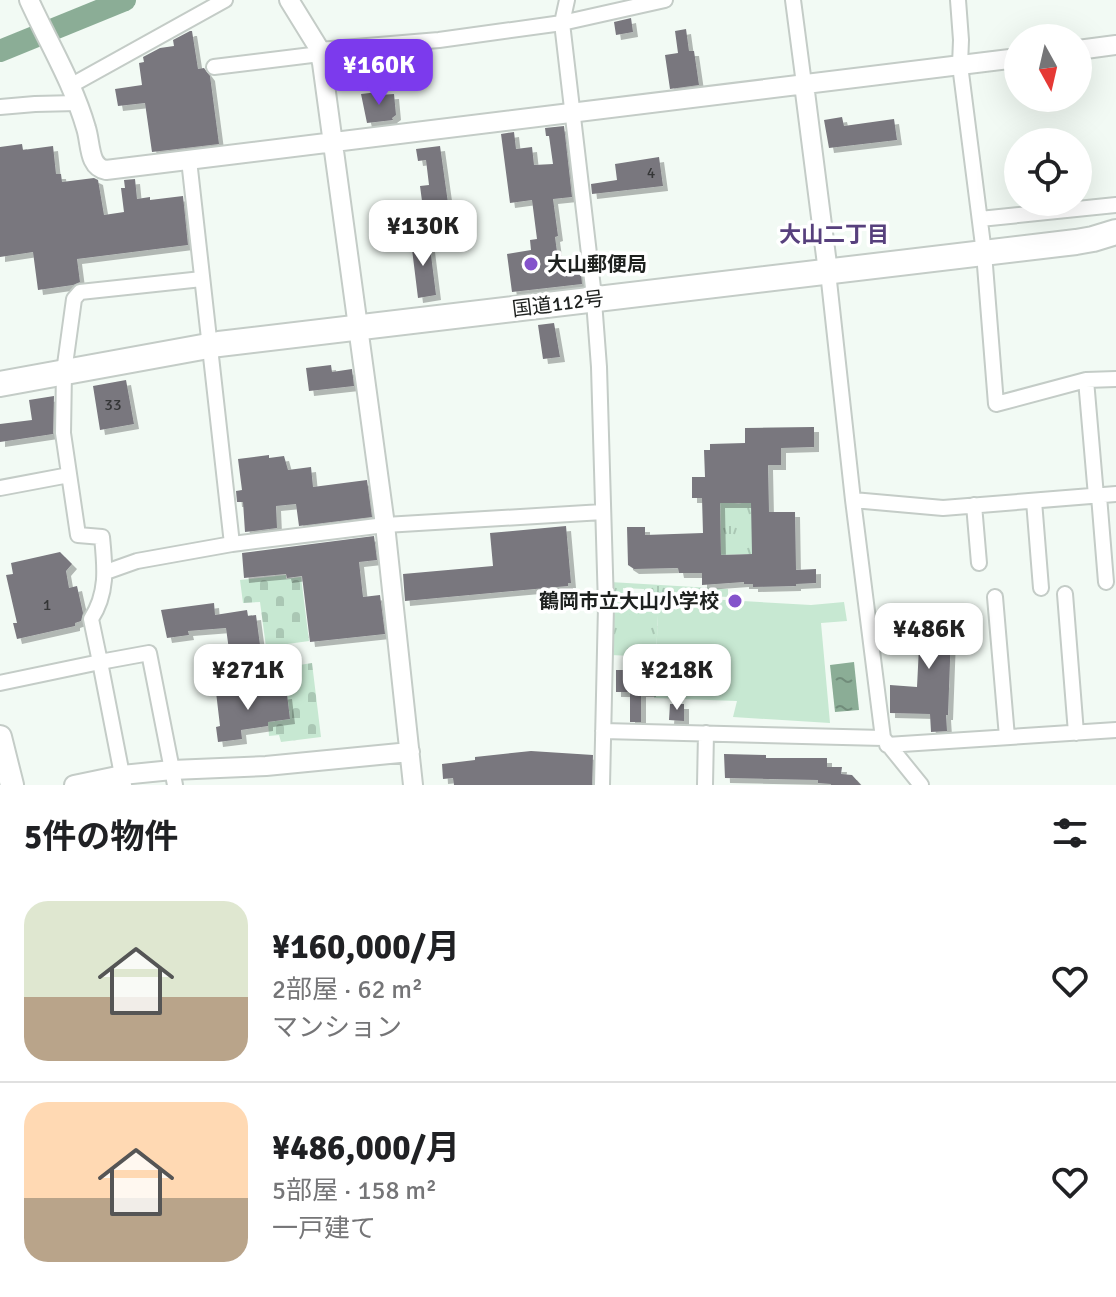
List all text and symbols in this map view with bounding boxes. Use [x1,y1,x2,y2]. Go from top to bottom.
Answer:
north arrow [1004,24,1092,112]
map controls [1004,24,1092,216]
pin: ¥160K [323,39,435,107]
text: ¥160K [343,49,415,81]
button: locate [1004,128,1092,216]
house number: 4 [647,163,656,183]
pin: ¥130K [367,200,479,268]
text: ¥130K [387,210,459,242]
district label: 大山二丁目 [779,221,889,248]
place label: 大山郵便局 [547,252,647,277]
marker: 大山郵便局 [522,255,540,273]
street label: 国道112号 [511,286,605,322]
house number: 33 [104,395,122,415]
place label: 鶴岡市立大山小学校 [539,589,719,614]
marker: 鶴岡市立大山小学校 [726,592,744,610]
house number: 1 [43,595,51,615]
pin: ¥486K [873,603,985,671]
text: ¥486K [893,613,965,645]
pin: ¥271K [192,644,304,712]
pin: ¥218K [621,644,733,712]
text: ¥271K [212,654,284,686]
text: ¥218K [641,654,713,686]
icon: filters [1048,811,1092,855]
text: 5件の物件 [24,816,178,858]
text: ¥160,000/月 [272,926,460,968]
icon: home [88,933,184,1029]
icon: heart [1048,959,1092,1003]
text: 2部屋 · 62 m² [272,974,423,1006]
text: マンション [272,1012,402,1044]
text: ¥486,000/月 [272,1127,460,1169]
icon: home [88,1134,184,1230]
icon: heart [1048,1160,1092,1204]
text: 5部屋 · 158 m² [272,1175,437,1207]
text: 一戸建て [272,1213,376,1245]

